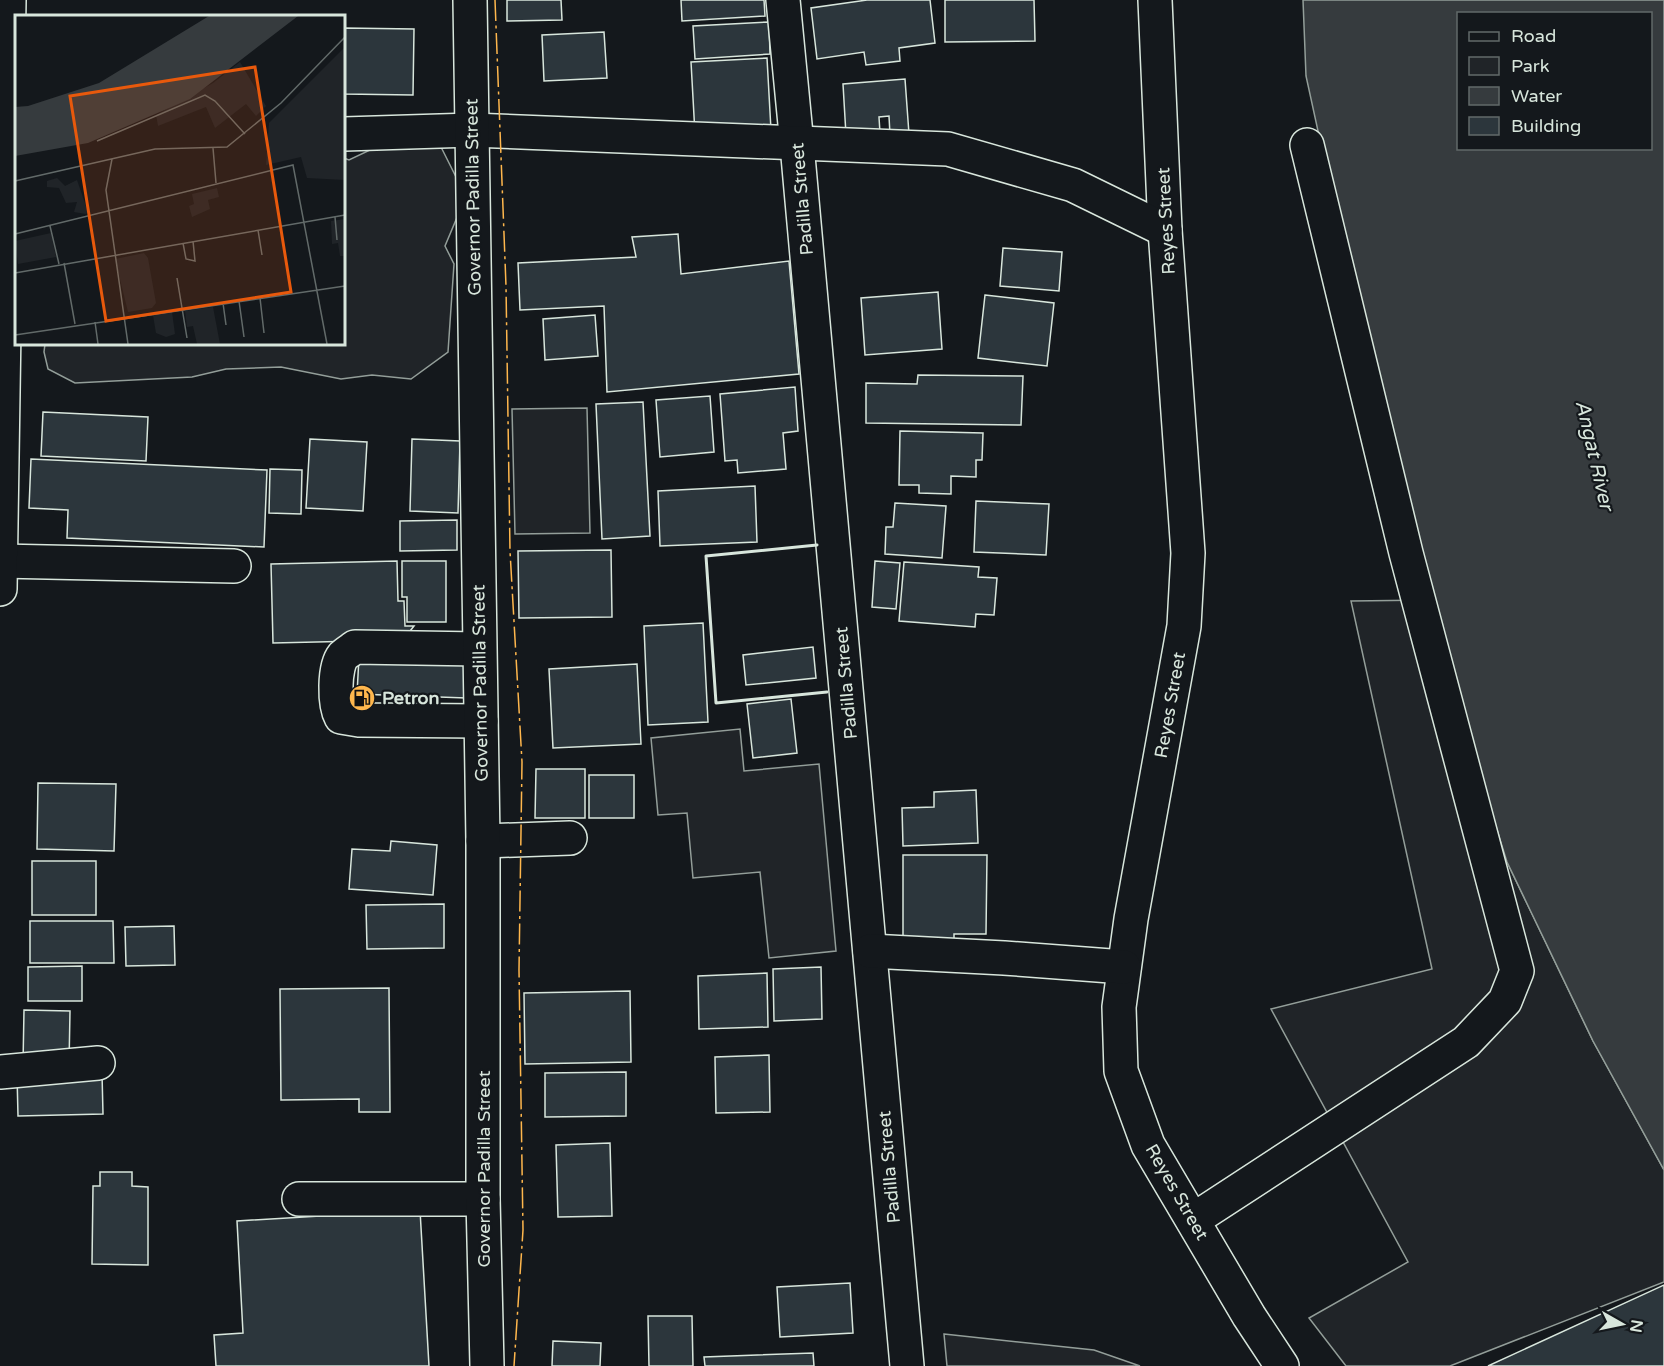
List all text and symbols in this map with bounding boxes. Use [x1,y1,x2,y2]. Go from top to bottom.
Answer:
legend [1457,12,1652,150]
inset map [15,15,345,345]
text: Road [1511,25,1556,47]
text: Park [1511,55,1550,77]
text: Water [1511,85,1562,107]
street label: Governor Padilla Street [460,98,486,296]
text: Building [1511,115,1581,137]
street label: Padilla Street [786,142,818,256]
street label: Reyes Street [1152,167,1180,275]
water label: Angat River [1570,398,1619,515]
street label: Governor Padilla Street [467,584,493,782]
street label: Padilla Street [830,626,862,740]
street label: Reyes Street [1150,650,1190,760]
fuel station icon: Petron [347,683,377,713]
place label: Petron [382,687,439,709]
street label: Governor Padilla Street [473,1070,495,1268]
street label: Padilla Street [873,1110,905,1224]
street label: Reyes Street [1141,1140,1213,1244]
north arrow [1592,1294,1652,1354]
text: N [1625,1318,1647,1334]

